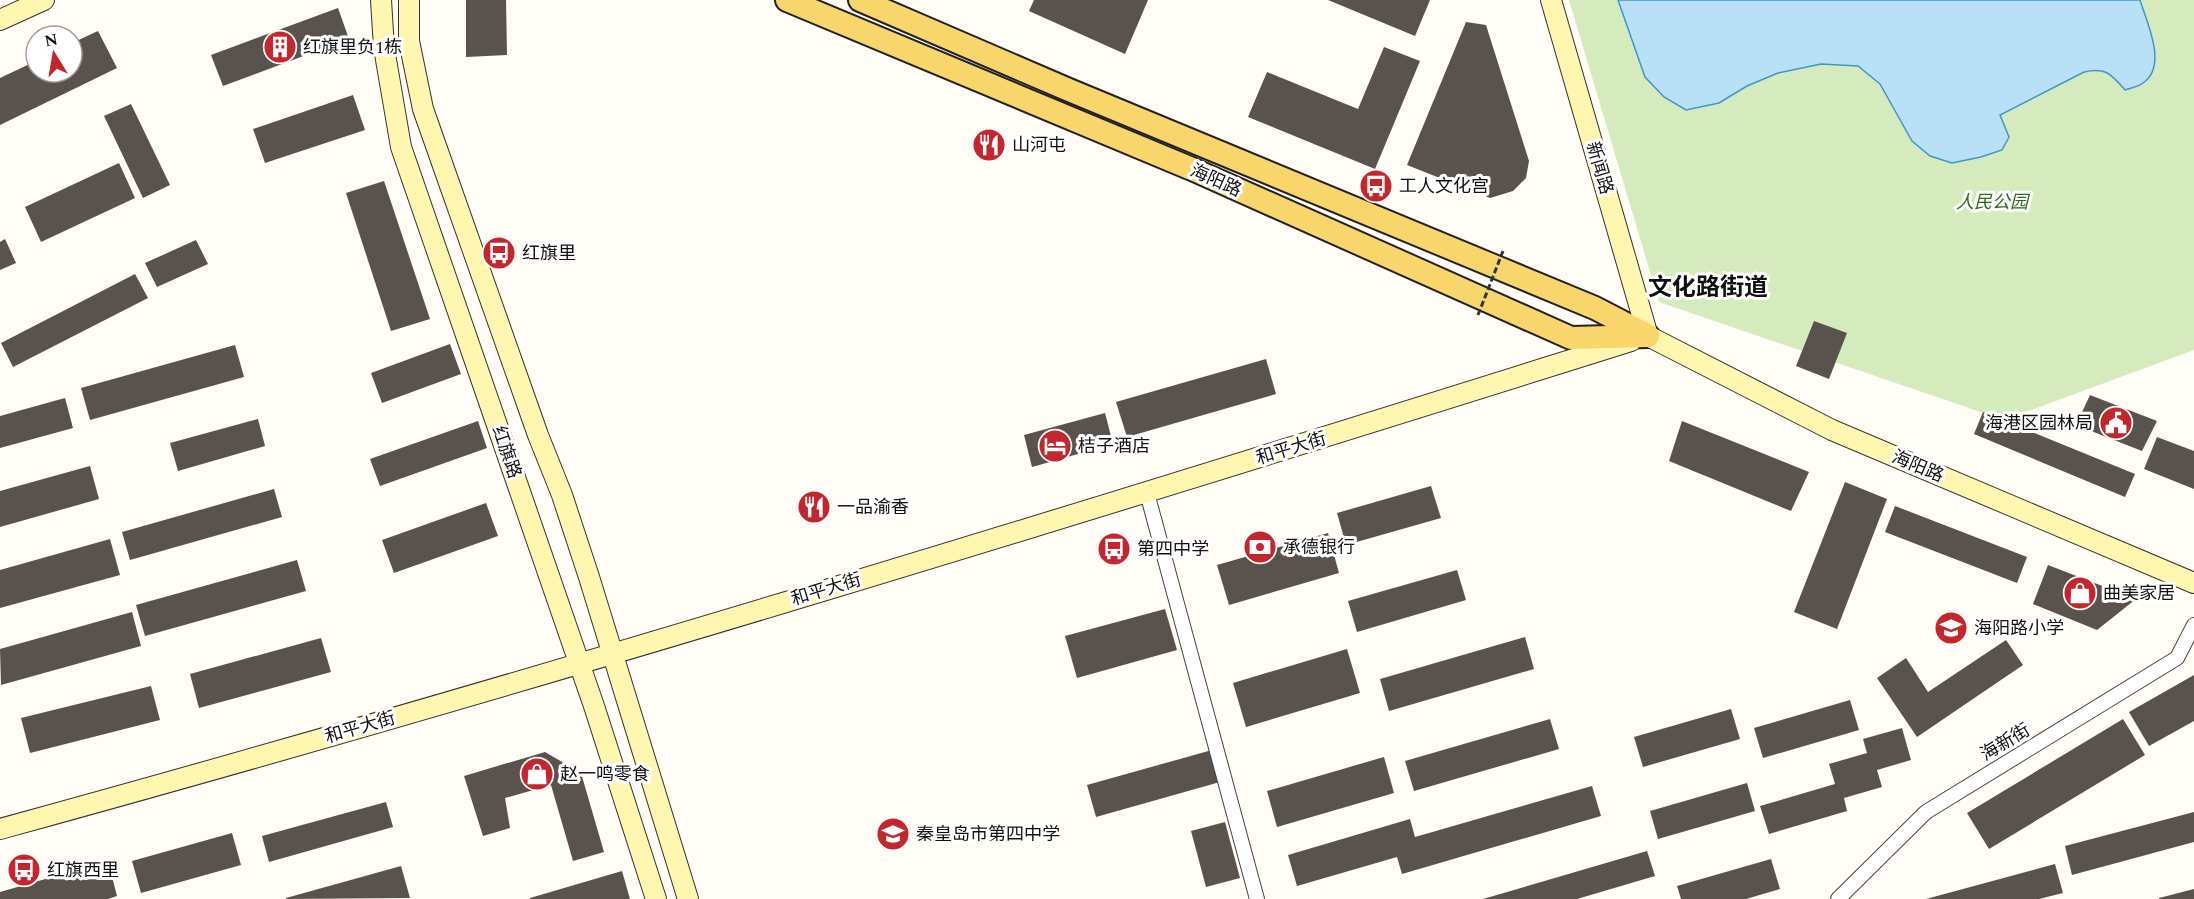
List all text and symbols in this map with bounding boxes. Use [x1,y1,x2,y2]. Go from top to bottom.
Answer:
north arrow [24,24,84,84]
text: N [43,27,60,53]
building icon: 红旗里负1栋 [262,29,298,65]
place label: 红旗里负1栋 [303,34,402,61]
restaurant icon: 山河屯 [971,127,1007,163]
place label: 山河屯 [1012,132,1066,159]
street label: 新闻路 [1579,138,1620,198]
street label: 海阳路 [1186,157,1246,204]
bus stop icon: 工人文化宫 [1358,168,1394,204]
place label: 工人文化宫 [1399,173,1489,200]
park label: 人民公园 [1956,189,2031,216]
bus stop icon: 红旗里 [481,235,517,271]
place label: 红旗里 [522,240,576,267]
district label: 文化路街道 [1648,270,1768,306]
public building icon: 海港区园林局 [2098,405,2134,441]
place label: 海港区园林局 [1985,410,2093,437]
street label: 红旗路 [485,422,528,482]
street label: 和平大街 [1253,425,1330,472]
hotel icon: 桔子酒店 [1037,428,1073,464]
place label: 桔子酒店 [1078,433,1150,460]
street label: 海阳路 [1888,443,1948,489]
restaurant icon: 一品渝香 [796,489,832,525]
place label: 一品渝香 [837,494,909,521]
bank icon: 承德银行 [1242,529,1278,565]
bus stop icon: 第四中学 [1096,531,1132,567]
place label: 承德银行 [1283,534,1355,561]
place label: 第四中学 [1137,536,1209,563]
street label: 和平大街 [788,566,865,613]
shop icon: 曲美家居 [2062,575,2098,611]
place label: 曲美家居 [2103,580,2175,607]
school or university icon: 海阳路小学 [1933,610,1969,646]
place label: 海阳路小学 [1974,615,2064,642]
street label: 和平大街 [322,705,398,750]
street label: 海新街 [1975,717,2035,768]
shop icon: 赵一鸣零食 [519,756,555,792]
place label: 赵一鸣零食 [560,761,650,788]
school or university icon: 秦皇岛市第四中学 [875,816,911,852]
place label: 秦皇岛市第四中学 [916,821,1060,848]
bus stop icon: 红旗西里 [6,852,42,888]
place label: 红旗西里 [47,857,119,884]

